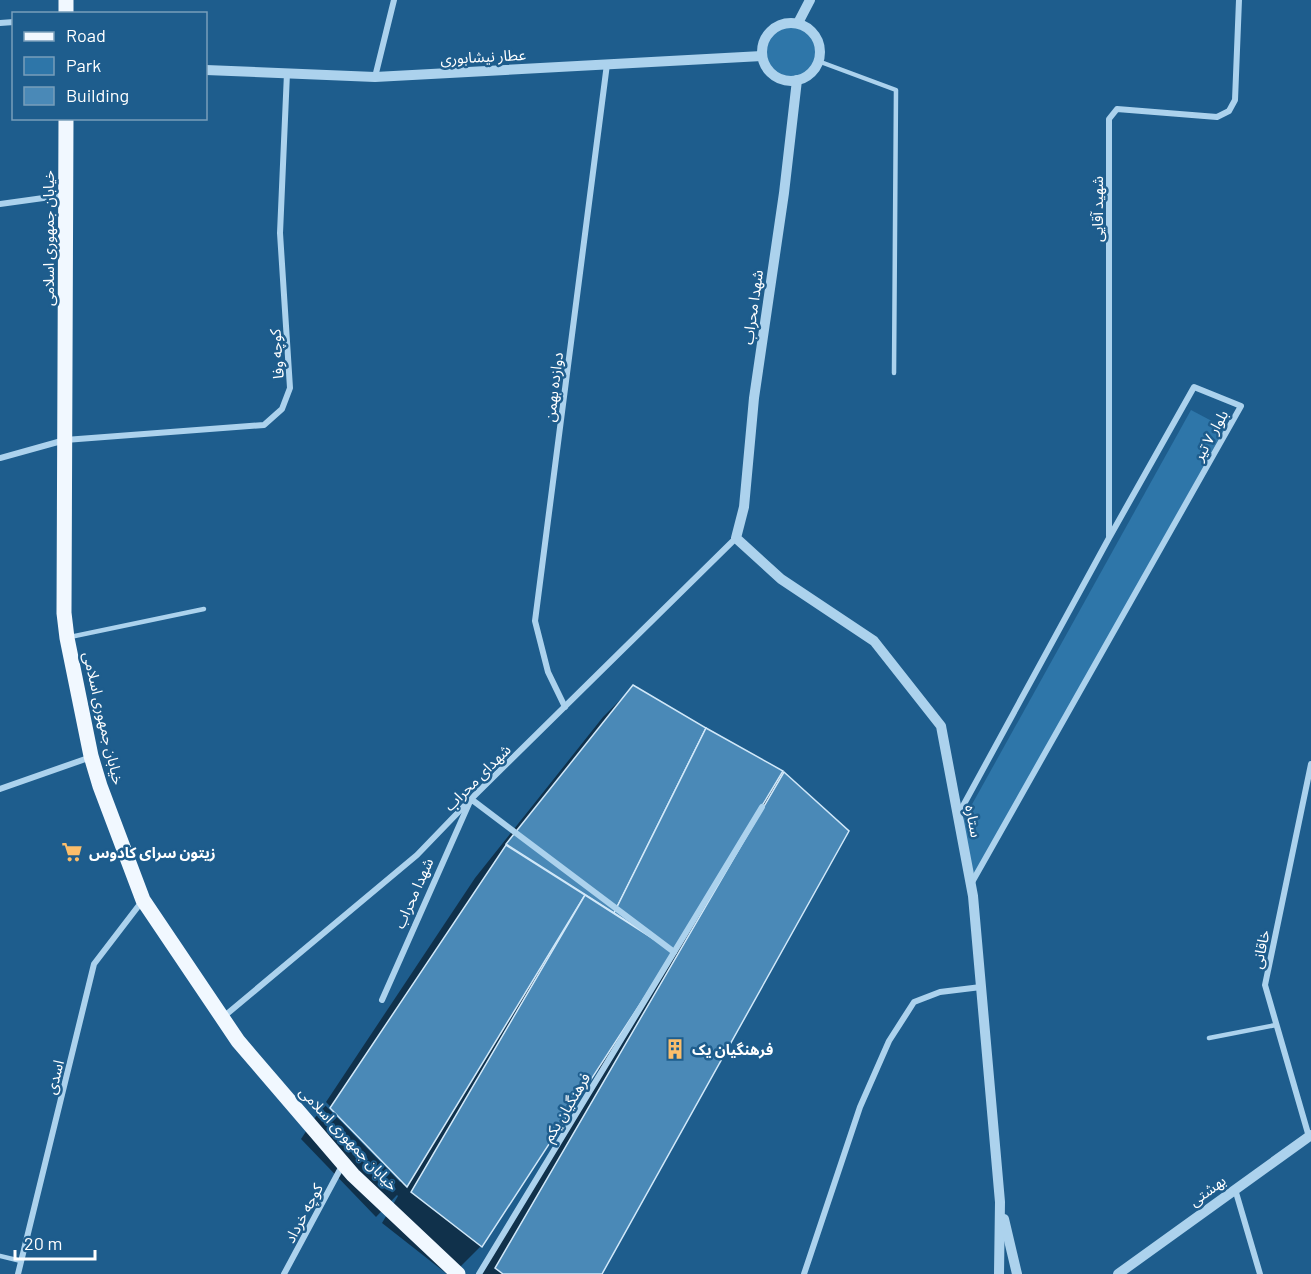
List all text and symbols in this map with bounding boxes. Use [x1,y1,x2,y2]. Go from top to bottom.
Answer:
legend [12,12,207,120]
text: Road [66,24,106,46]
street label: عطار نیشابوری [440,45,527,68]
text: Park [66,54,101,76]
text: Building [66,84,129,106]
street label: خیابان جمهوری اسلامی [39,170,58,306]
street label: شهید آقایی [1088,176,1107,242]
street label: شهدا محراب [738,268,767,346]
street label: کوچه وفا [265,327,289,380]
street label: دوازده بهمن [540,351,567,423]
street label: بلوار ۷ تیر [1188,406,1232,465]
street label: خیابان جمهوری اسلامی [79,650,128,787]
street label: شهدای محراب [440,740,515,815]
street label: ستاره [961,803,986,839]
supermarket icon: زیتون سرای کادوس [60,840,84,864]
place label: زیتون سرای کادوس [89,843,216,862]
street label: شهدا محراب [389,855,438,932]
street label: خاقانی [1247,928,1274,970]
building icon: فرهنگیان یک [663,1037,687,1061]
place label: فرهنگیان یک [692,1040,773,1059]
street label: اسدی [41,1058,68,1096]
street label: فرهنگیان یکم [538,1069,596,1146]
street label: خیابان جمهوری اسلامی [295,1082,402,1195]
street label: بهشتی [1185,1171,1229,1210]
street label: کوچه خرداد [280,1180,328,1247]
scale bar [15,1223,94,1261]
text: 20 m [24,1232,62,1254]

